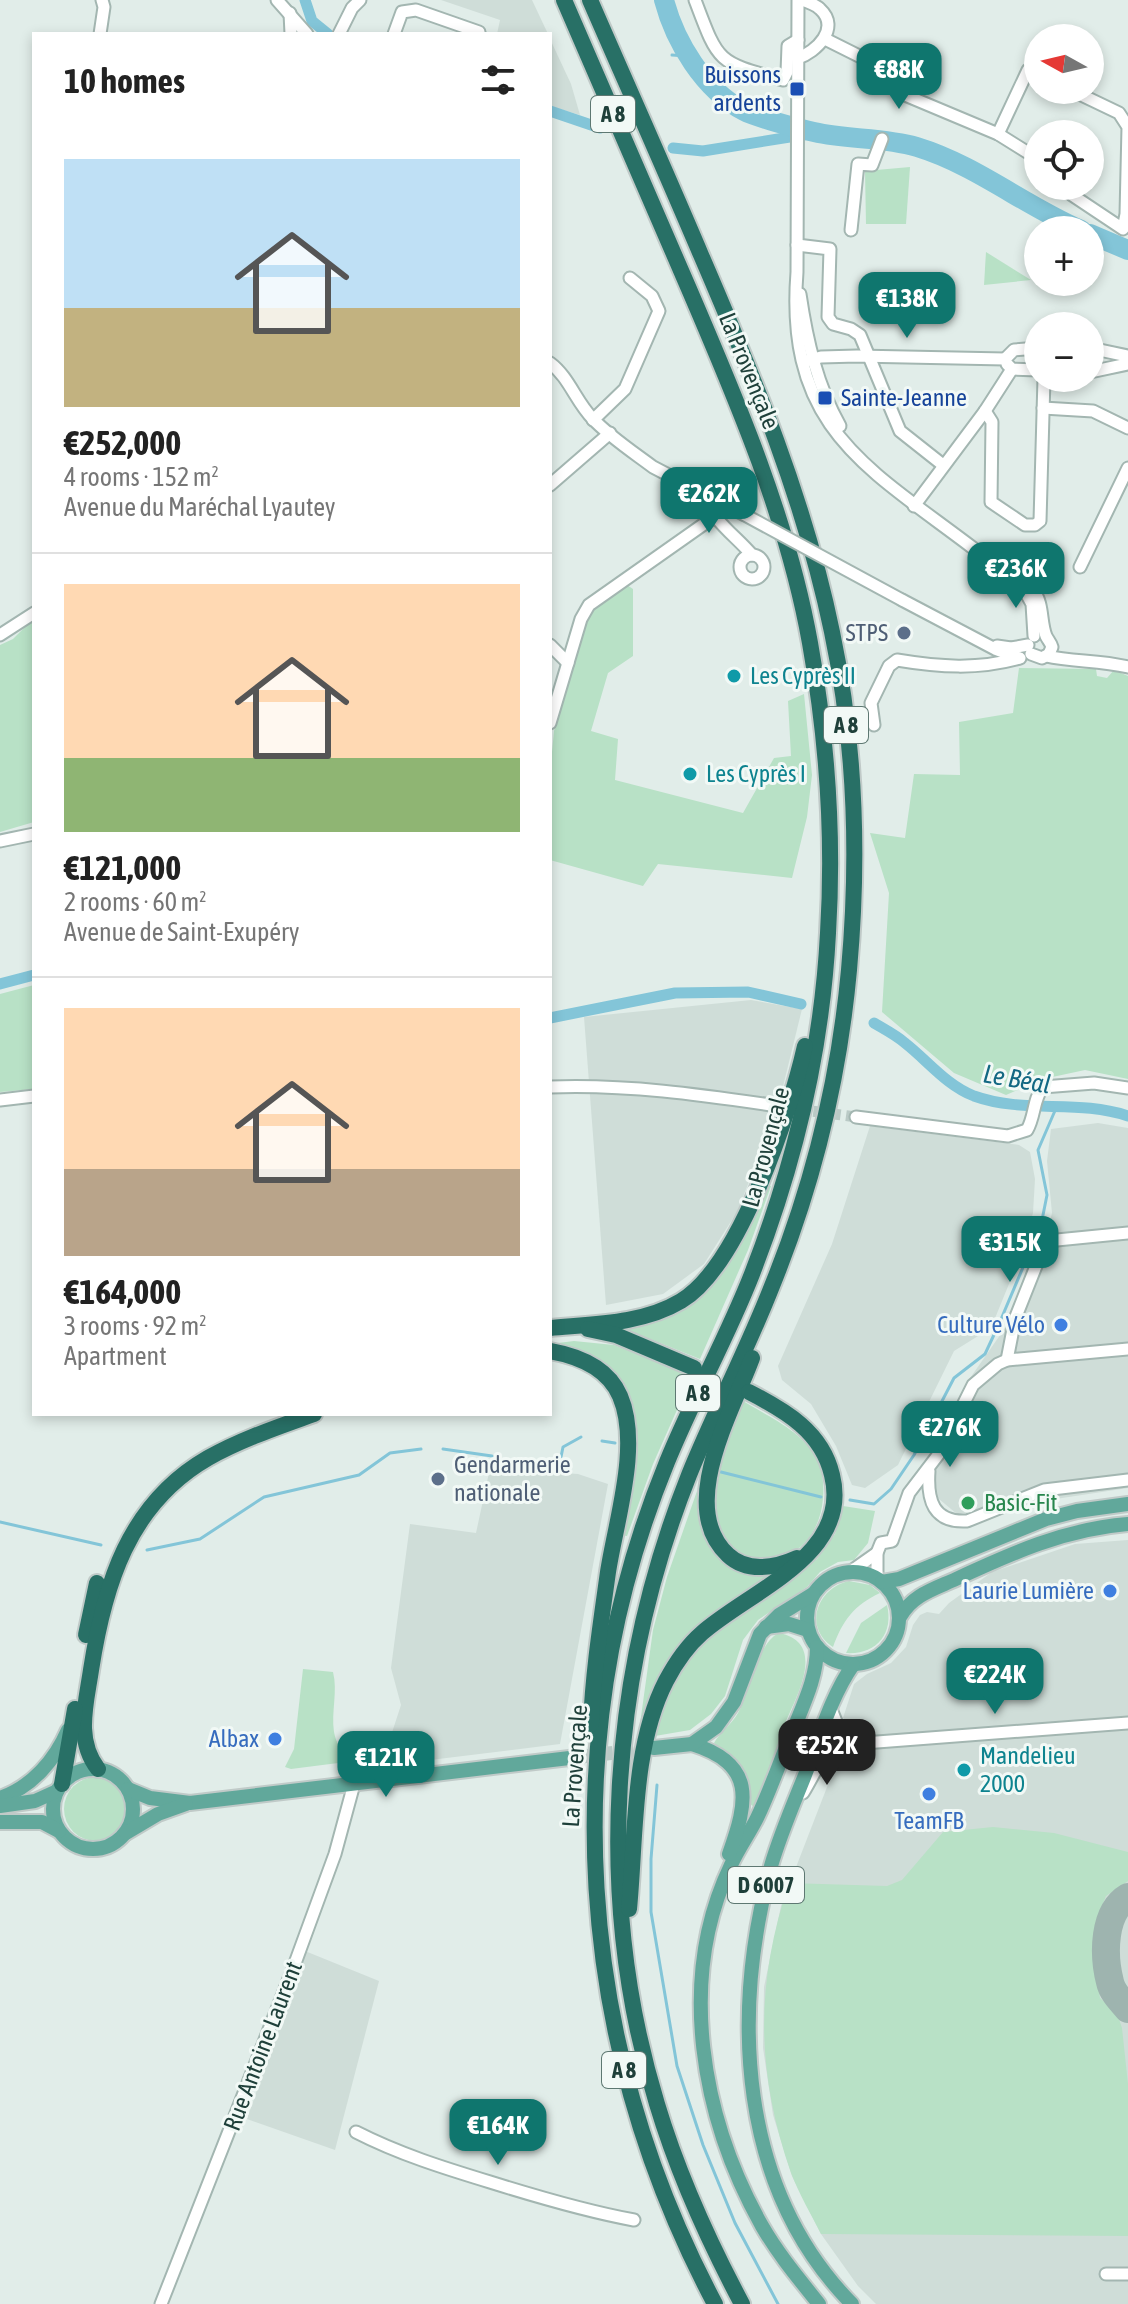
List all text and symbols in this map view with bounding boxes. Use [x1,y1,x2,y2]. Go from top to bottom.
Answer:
north arrow [1024,24,1104,104]
map controls [1024,24,1104,392]
pin: €88K [852,43,946,111]
text: €88K [875,54,923,84]
icon: filters [476,58,520,102]
text: 10 homes [64,61,185,100]
place label: Buissons ardents [704,61,781,116]
marker: Buissons ardents [788,80,806,98]
road number: A 8 [591,96,635,132]
button: locate [1024,120,1104,200]
icon: home [220,211,364,355]
button: + [1024,216,1104,296]
pin: €138K [851,272,963,340]
text: €138K [876,283,938,313]
street label: La Provençale [714,309,785,433]
button: − [1024,312,1104,392]
place label: Sainte-Jeanne [841,384,967,411]
marker: Sainte-Jeanne [816,389,834,407]
text: €252,000 [64,423,181,462]
text: 4 rooms · 152 m² [64,462,219,492]
pin: €262K [653,467,765,535]
text: €262K [678,478,740,508]
text: Avenue du Maréchal Lyautey [64,492,335,522]
pin: €236K [960,542,1072,610]
text: €236K [985,553,1047,583]
place label: STPS [846,619,888,646]
marker: STPS [895,624,913,642]
icon: home [220,636,364,780]
place label: Les Cyprès II [750,662,856,689]
marker: Les Cyprès II [725,667,743,685]
road number: A 8 [824,707,868,743]
place label: Les Cyprès I [706,760,806,787]
marker: Les Cyprès I [681,765,699,783]
text: €121,000 [64,848,181,887]
text: 2 rooms · 60 m² [64,887,206,917]
text: Avenue de Saint-Exupéry [64,917,299,947]
water label: Le Béal [981,1058,1053,1100]
icon: home [220,1060,364,1204]
street label: La Provençale [737,1084,794,1210]
pin: €315K [954,1216,1066,1284]
text: €315K [979,1227,1041,1257]
text: €164,000 [64,1272,181,1311]
text: 3 rooms · 92 m² [64,1311,206,1341]
place label: Culture Vélo [937,1311,1045,1338]
marker: Culture Vélo [1052,1316,1070,1334]
text: Apartment [64,1341,167,1371]
road number: A 8 [676,1375,720,1411]
pin: €276K [894,1401,1006,1469]
text: €276K [919,1412,981,1442]
place label: Gendarmerie nationale [454,1451,571,1506]
marker: Gendarmerie nationale [429,1470,447,1488]
place label: Basic-Fit [984,1489,1058,1516]
marker: Basic-Fit [959,1494,977,1512]
place label: Laurie Lumière [963,1577,1094,1604]
marker: Laurie Lumière [1101,1582,1119,1600]
pin: €224K [939,1648,1051,1716]
text: €224K [964,1659,1026,1689]
street label: La Provençale [557,1704,592,1828]
pin: €252K [771,1719,883,1787]
place label: Albax [209,1725,259,1752]
marker: Albax [266,1730,284,1748]
text: €252K [796,1730,858,1760]
pin: €121K [330,1731,442,1799]
text: €121K [355,1742,417,1772]
place label: Mandelieu 2000 [980,1742,1076,1797]
marker: Mandelieu 2000 [955,1761,973,1779]
marker: TeamFB [920,1785,938,1803]
place label: TeamFB [894,1807,964,1834]
road number: D 6007 [728,1867,804,1903]
street label: Rue Antoine Laurent [218,1957,307,2134]
road number: A 8 [602,2052,646,2088]
pin: €164K [442,2099,554,2167]
text: €164K [467,2110,529,2140]

